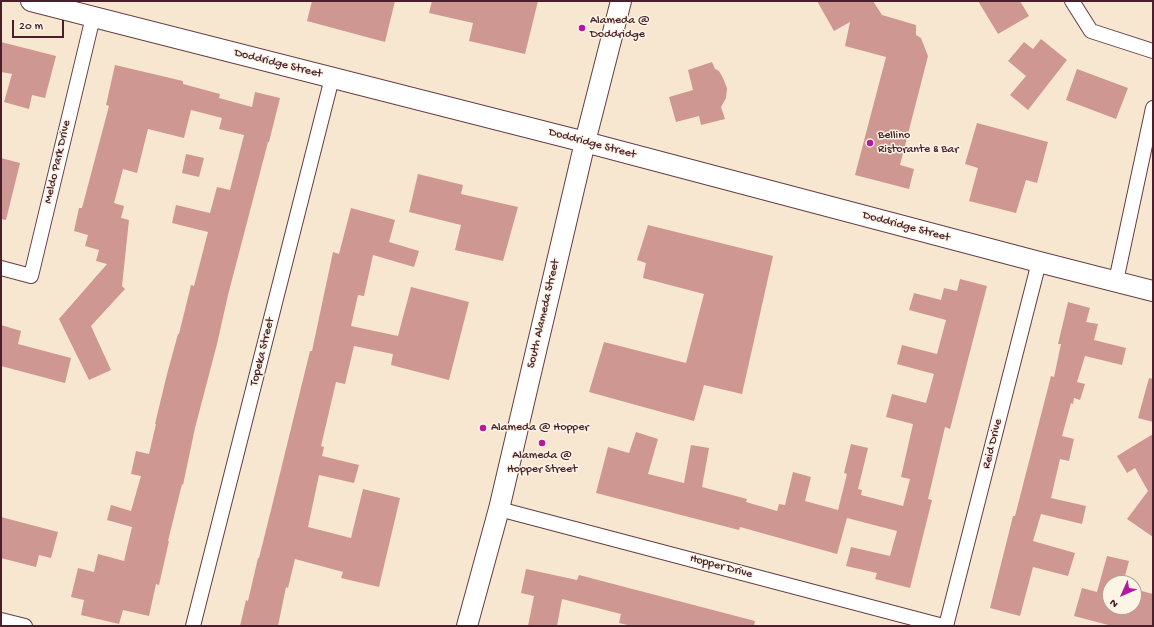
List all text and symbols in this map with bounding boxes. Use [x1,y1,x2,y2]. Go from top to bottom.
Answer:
scale bar [14,12,66,38]
place label: Alameda @ Doddridge [590,14,649,42]
text: 20 m [19,20,43,34]
marker: Alameda @ Doddridge [577,23,587,33]
street label: Doddridge Street [233,46,323,82]
street label: Meldo Park Drive [41,119,75,205]
street label: Doddridge Street [547,125,637,163]
place label: Bellino Ristorante & Bar [878,129,958,157]
marker: Bellino Ristorante & Bar [865,138,875,148]
street label: Doddridge Street [861,208,951,246]
street label: South Alameda Street [524,258,564,370]
street label: Topeka Street [248,316,278,388]
street label: Reid Drive [980,417,1006,471]
place label: Alameda @ Hopper [491,421,589,435]
marker: Alameda @ Hopper [478,423,488,433]
marker: Alameda @ Hopper Street [537,438,547,448]
place label: Alameda @ Hopper Street [507,449,577,477]
street label: Hopper Drive [688,552,754,582]
north arrow [1102,575,1142,615]
text: N [1107,596,1121,610]

